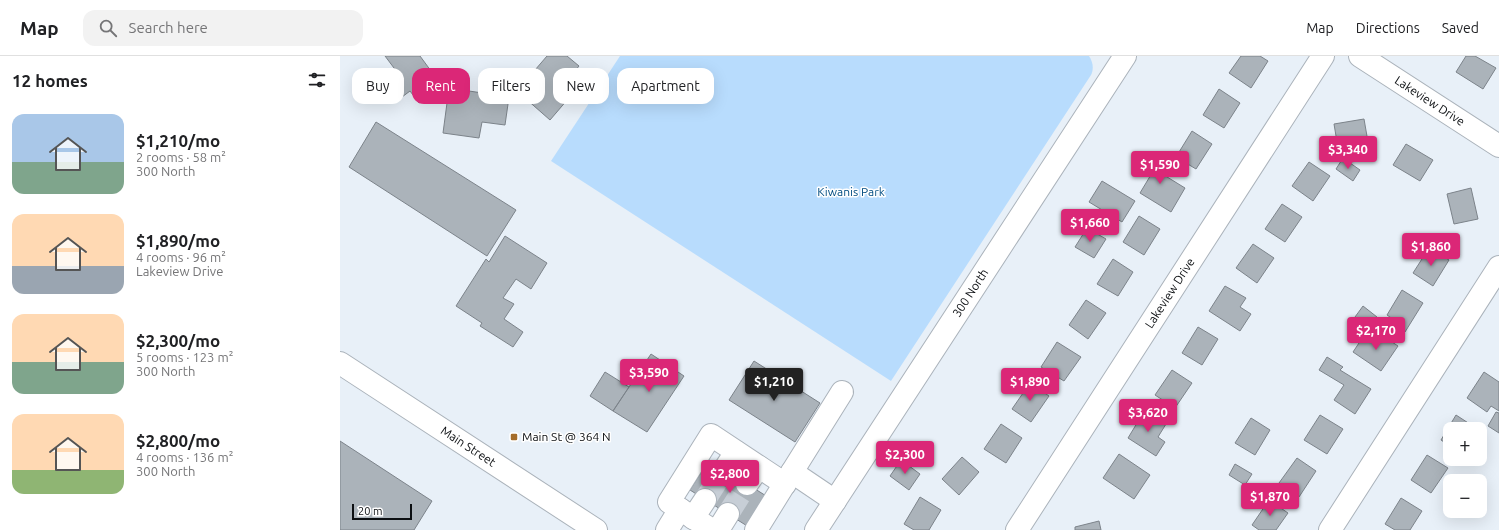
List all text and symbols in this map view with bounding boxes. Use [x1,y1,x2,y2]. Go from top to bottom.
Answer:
search box [83,10,363,46]
text: Map [20,17,59,39]
icon: search [97,17,119,39]
text: Search here [129,19,208,36]
text: Map [1306,20,1334,36]
text: Directions [1356,20,1420,36]
text: Saved [1442,20,1479,36]
chip: Buy [352,68,404,104]
chip: Rent [412,68,470,104]
chip: Filters [478,68,545,104]
chip: New [553,68,609,104]
chip: Apartment [617,68,714,104]
icon: filters [306,69,328,91]
text: 12 homes [12,71,88,90]
street label: Lakeview Drive [1393,73,1467,128]
icon: home [44,130,92,178]
text: $1,210/mo [136,131,220,150]
pin: $3,340 [1315,136,1381,170]
text: $3,340 [1328,142,1368,156]
text: 2 rooms · 58 m² [136,150,226,164]
pin: $1,590 [1127,151,1193,185]
text: $1,590 [1140,157,1180,171]
text: 300 North [136,164,195,178]
park label: Kiwanis Park [817,185,885,198]
pin: $1,660 [1057,209,1123,243]
text: $1,660 [1070,215,1110,229]
icon: home [44,230,92,278]
text: $1,890/mo [136,231,220,250]
pin: $1,860 [1398,233,1464,267]
text: $1,860 [1411,239,1451,253]
text: 4 rooms · 96 m² [136,250,226,264]
street label: Lakeview Drive [1142,255,1197,330]
text: Lakeview Drive [136,264,223,278]
street label: 300 North [950,266,991,319]
pin: $2,170 [1343,317,1409,351]
text: $2,170 [1356,323,1396,337]
icon: home [44,330,92,378]
text: $2,300/mo [136,331,220,350]
text: 5 rooms · 123 m² [136,350,233,364]
pin: $3,590 [616,359,682,393]
text: 300 North [136,364,195,378]
text: $3,590 [629,365,669,379]
pin: $1,210 [741,368,807,402]
pin: $1,890 [997,368,1063,402]
text: $1,210 [754,374,794,388]
text: $1,890 [1010,374,1050,388]
pin: $3,620 [1115,399,1181,433]
text: $3,620 [1128,405,1168,419]
map controls [1443,422,1487,518]
button: + [1443,422,1487,466]
street label: Main Street [439,424,498,469]
icon: home [44,430,92,478]
place label: Main St @ 364 N [522,430,611,443]
text: $2,800/mo [136,431,220,450]
marker: Main St @ 364 N [509,432,519,442]
pin: $2,300 [872,441,938,475]
text: $2,300 [885,447,925,461]
text: 4 rooms · 136 m² [136,450,233,464]
pin: $2,800 [697,460,763,494]
text: 300 North [136,464,195,478]
text: $2,800 [710,466,750,480]
button: − [1443,474,1487,518]
pin: $1,870 [1237,483,1303,517]
text: $1,870 [1250,489,1290,503]
scale bar [352,502,412,521]
text: 20 m [358,505,382,517]

